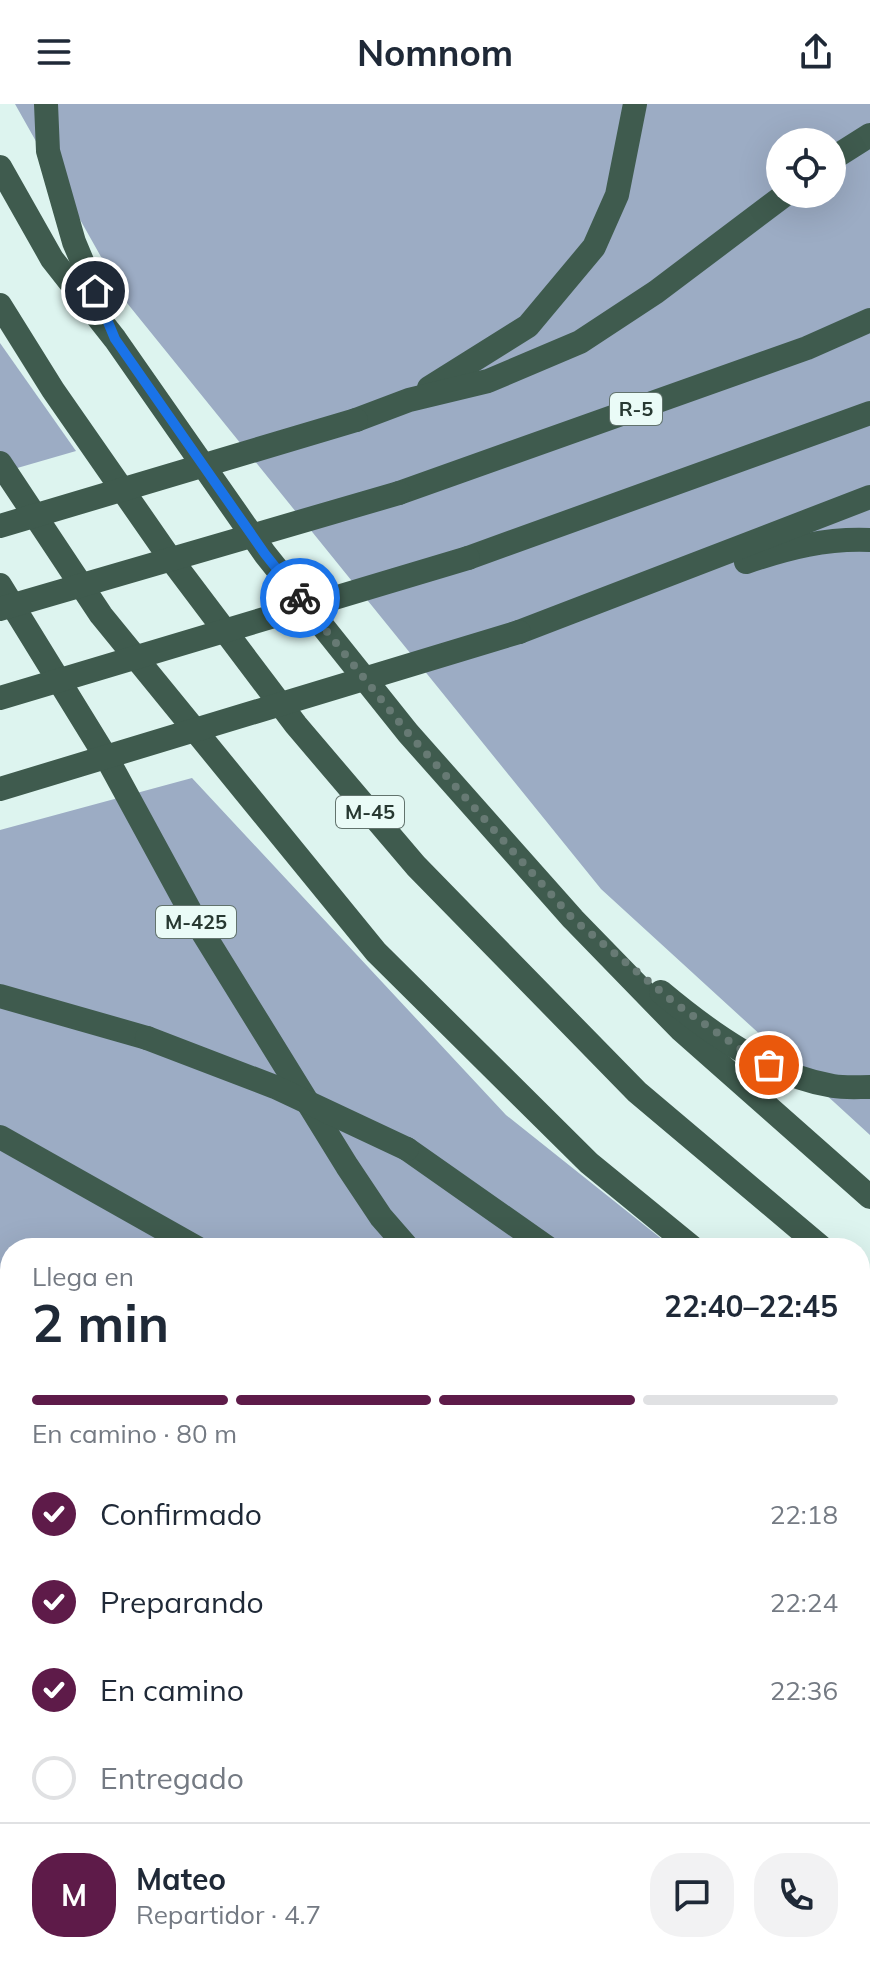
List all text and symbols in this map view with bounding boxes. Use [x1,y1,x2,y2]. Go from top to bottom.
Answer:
icon: menu [32,30,76,74]
text: Nomnom [357,30,513,75]
icon: share [794,30,838,74]
map controls [766,128,846,208]
button: locate [766,128,846,208]
pin [61,257,129,325]
icon: home [73,269,117,313]
road number: R-5 [610,393,662,425]
courier [260,558,340,638]
icon: bike [278,576,322,620]
road number: M-45 [336,796,404,828]
road number: M-425 [156,906,236,938]
pin [735,1031,803,1099]
icon: bag [747,1043,791,1087]
text: Llega en [32,1260,134,1293]
text: 22:40–22:45 [664,1287,838,1325]
text: 2 min [32,1290,169,1355]
text: En camino · 80 m [32,1417,237,1450]
icon: check [32,1492,76,1536]
text: Confirmado [100,1495,262,1533]
text: 22:18 [770,1498,838,1531]
icon: check [32,1580,76,1624]
text: Preparando [100,1583,264,1621]
text: 22:24 [770,1586,838,1619]
icon: check [32,1668,76,1712]
text: En camino [100,1671,244,1709]
text: 22:36 [770,1674,838,1707]
text: Entregado [100,1759,244,1797]
button: chat [650,1853,734,1937]
button: phone [754,1853,838,1937]
text: Mateo [136,1860,226,1898]
text: M [61,1876,87,1914]
text: Repartidor · 4.7 [136,1898,321,1931]

